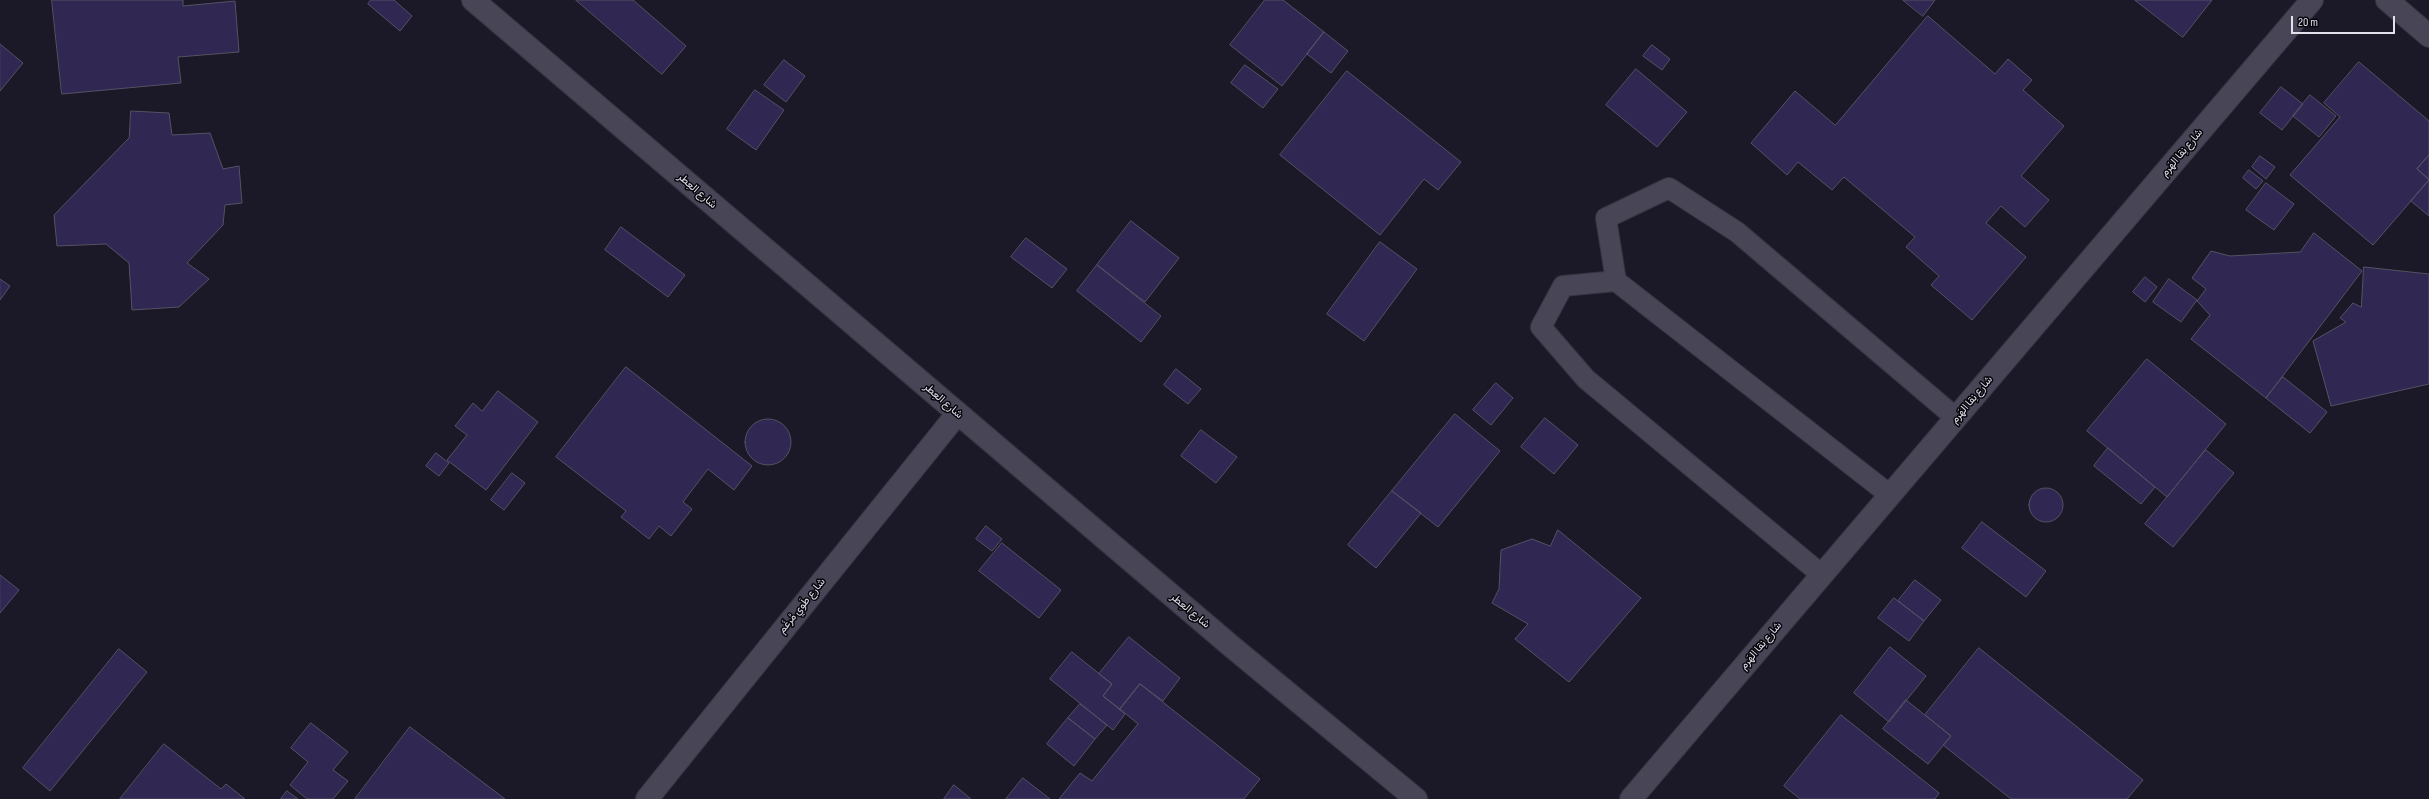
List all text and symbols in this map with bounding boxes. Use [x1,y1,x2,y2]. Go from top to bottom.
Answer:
scale bar [2293,8,2397,34]
text: 20 m [2298,15,2318,30]
street label: شارع نِقا الهَرم [2158,126,2206,180]
street label: شارع العِطر [675,170,719,212]
street label: شارع نِقا الهَرم [1948,373,1996,427]
street label: شارع العِطر [921,380,965,422]
street label: شارع طَوي مُرغَم [776,576,828,636]
street label: شارع العِطر [1168,591,1212,631]
street label: شارع نِقا الهَرم [1737,619,1785,673]

